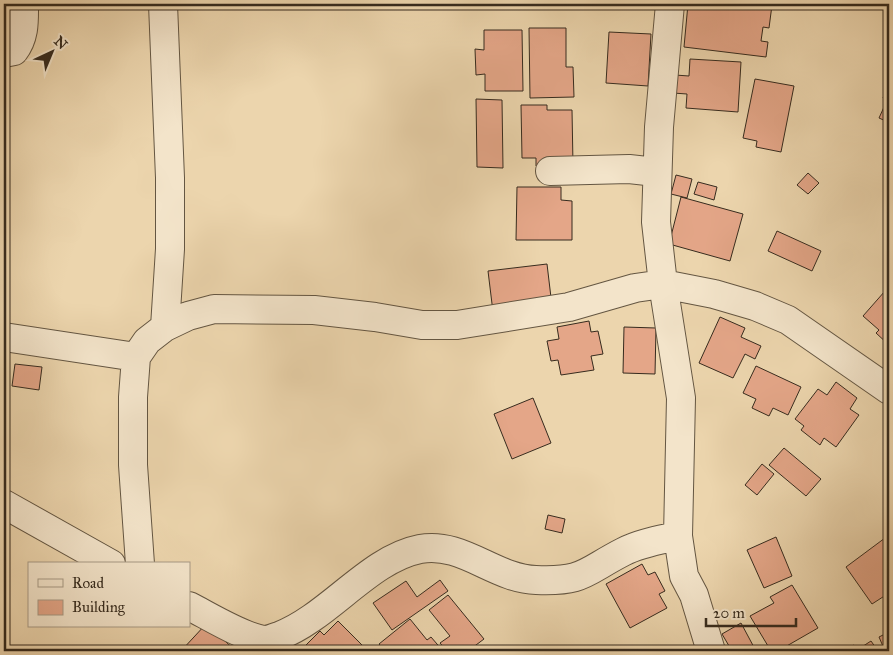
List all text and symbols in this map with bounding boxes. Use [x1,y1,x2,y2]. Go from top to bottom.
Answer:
north arrow [28,28,78,78]
text: N [51,33,71,53]
legend [28,562,190,628]
text: Road [72,574,104,592]
scale bar [706,595,796,627]
text: Building [72,598,126,616]
text: 20 m [713,604,745,622]

